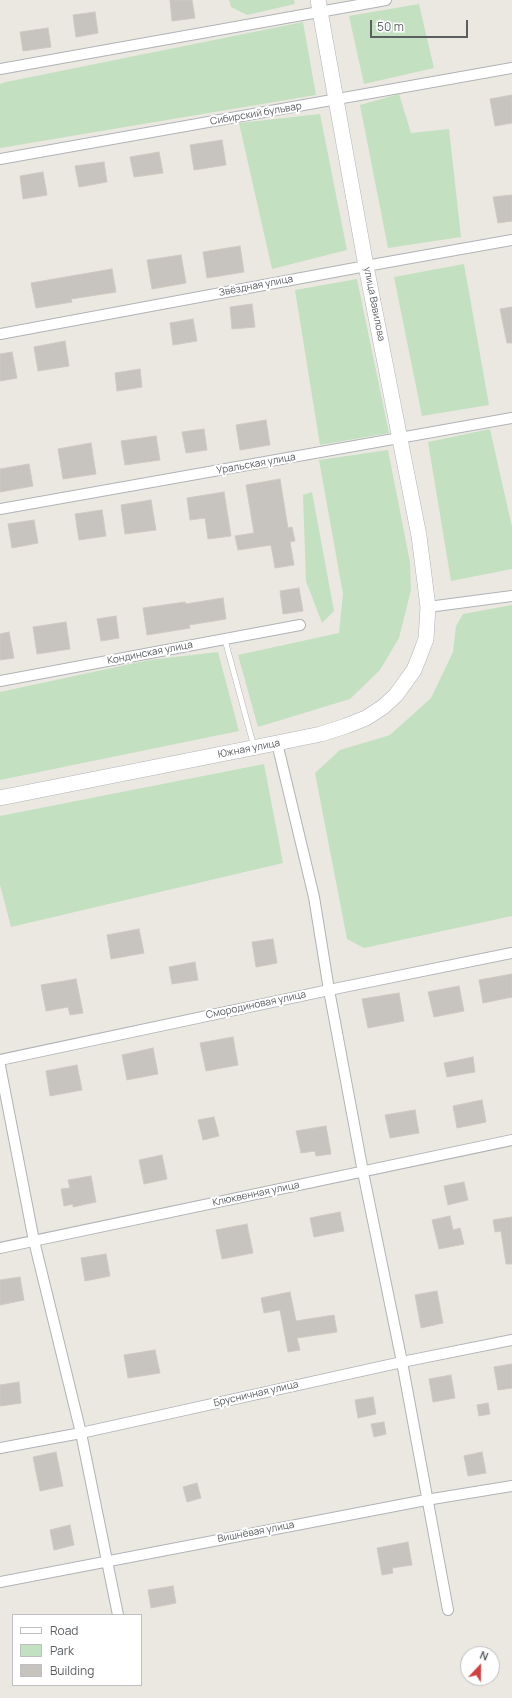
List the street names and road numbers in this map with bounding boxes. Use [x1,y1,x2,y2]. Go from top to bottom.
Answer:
street label: Сибирский бульвар [209,100,303,128]
street label: улица Вавилова [361,266,387,342]
street label: Звёздная улица [218,273,294,299]
street label: Уральская улица [215,451,297,477]
street label: Кондинская улица [106,639,194,667]
street label: Южная улица [217,737,281,761]
street label: Смородиновая улица [205,989,307,1021]
street label: Клюквенная улица [211,1179,301,1209]
street label: Брусничная улица [212,1378,300,1410]
street label: Вишнёвая улица [217,1519,295,1545]

